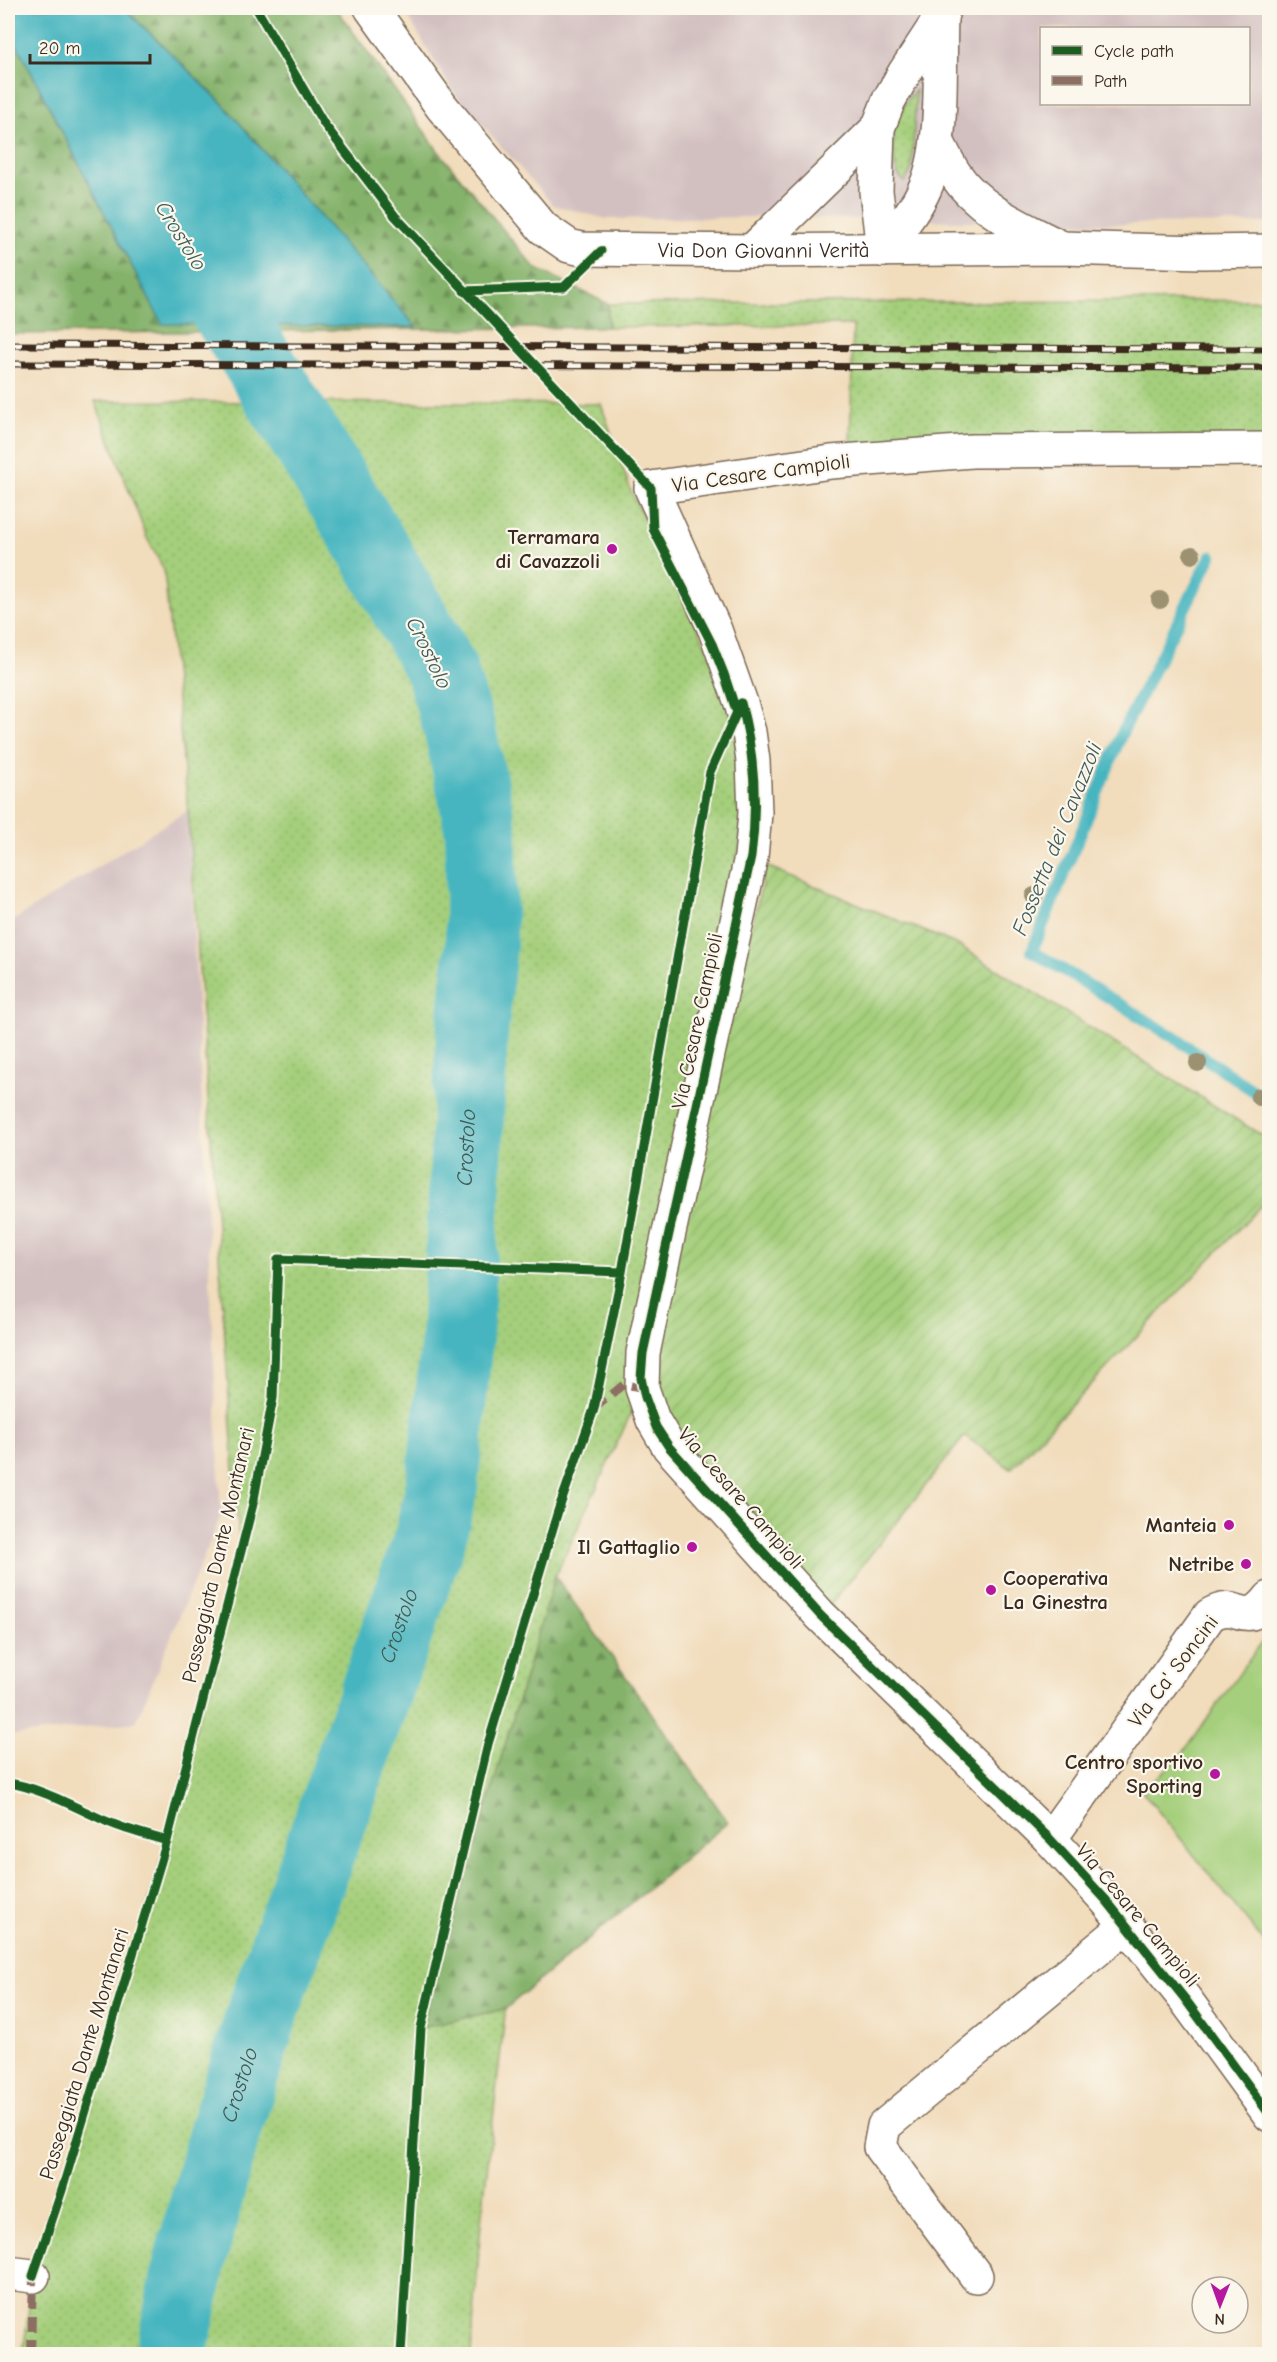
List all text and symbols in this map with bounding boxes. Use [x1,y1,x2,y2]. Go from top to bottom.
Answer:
scale bar [30,27,150,65]
legend [1040,27,1250,105]
text: 20 m [39,38,80,59]
text: Cycle path [1094,41,1174,62]
text: Path [1094,71,1127,92]
water label: Crostolo [150,196,212,276]
street label: Via Don Giovanni Verità [658,238,870,263]
street label: Via Cesare Campioli [670,449,852,497]
place label: Terramara di Cavazzoli [495,525,600,573]
marker: Terramara di Cavazzoli [605,542,619,556]
water label: Crostolo [400,613,458,693]
water label: Fossetta dei Cavazzoli [1006,738,1108,939]
street label: Via Cesare Campioli [667,931,727,1111]
water label: Crostolo [452,1108,481,1186]
street label: Via Cesare Campioli [673,1422,809,1574]
street label: Passeggiata Dante Montanari [177,1425,259,1685]
place label: Manteia [1146,1513,1217,1537]
marker: Manteia [1222,1518,1236,1532]
place label: Il Gattaglio [577,1535,680,1559]
marker: Il Gattaglio [685,1540,699,1554]
place label: Netribe [1168,1552,1234,1576]
marker: Netribe [1239,1557,1253,1571]
place label: Cooperativa La Ginestra [1003,1566,1108,1614]
marker: Cooperativa La Ginestra [984,1583,998,1597]
water label: Crostolo [374,1585,424,1666]
street label: Via Ca' Soncini [1123,1610,1223,1732]
place label: Centro sportivo Sporting [1065,1750,1203,1798]
marker: Centro sportivo Sporting [1208,1767,1222,1781]
street label: Via Cesare Campioli [1071,1838,1205,1992]
street label: Passeggiata Dante Montanari [34,1925,134,2183]
water label: Crostolo [216,2044,264,2125]
north arrow [1190,2275,1250,2335]
text: N [1214,2310,1225,2328]

